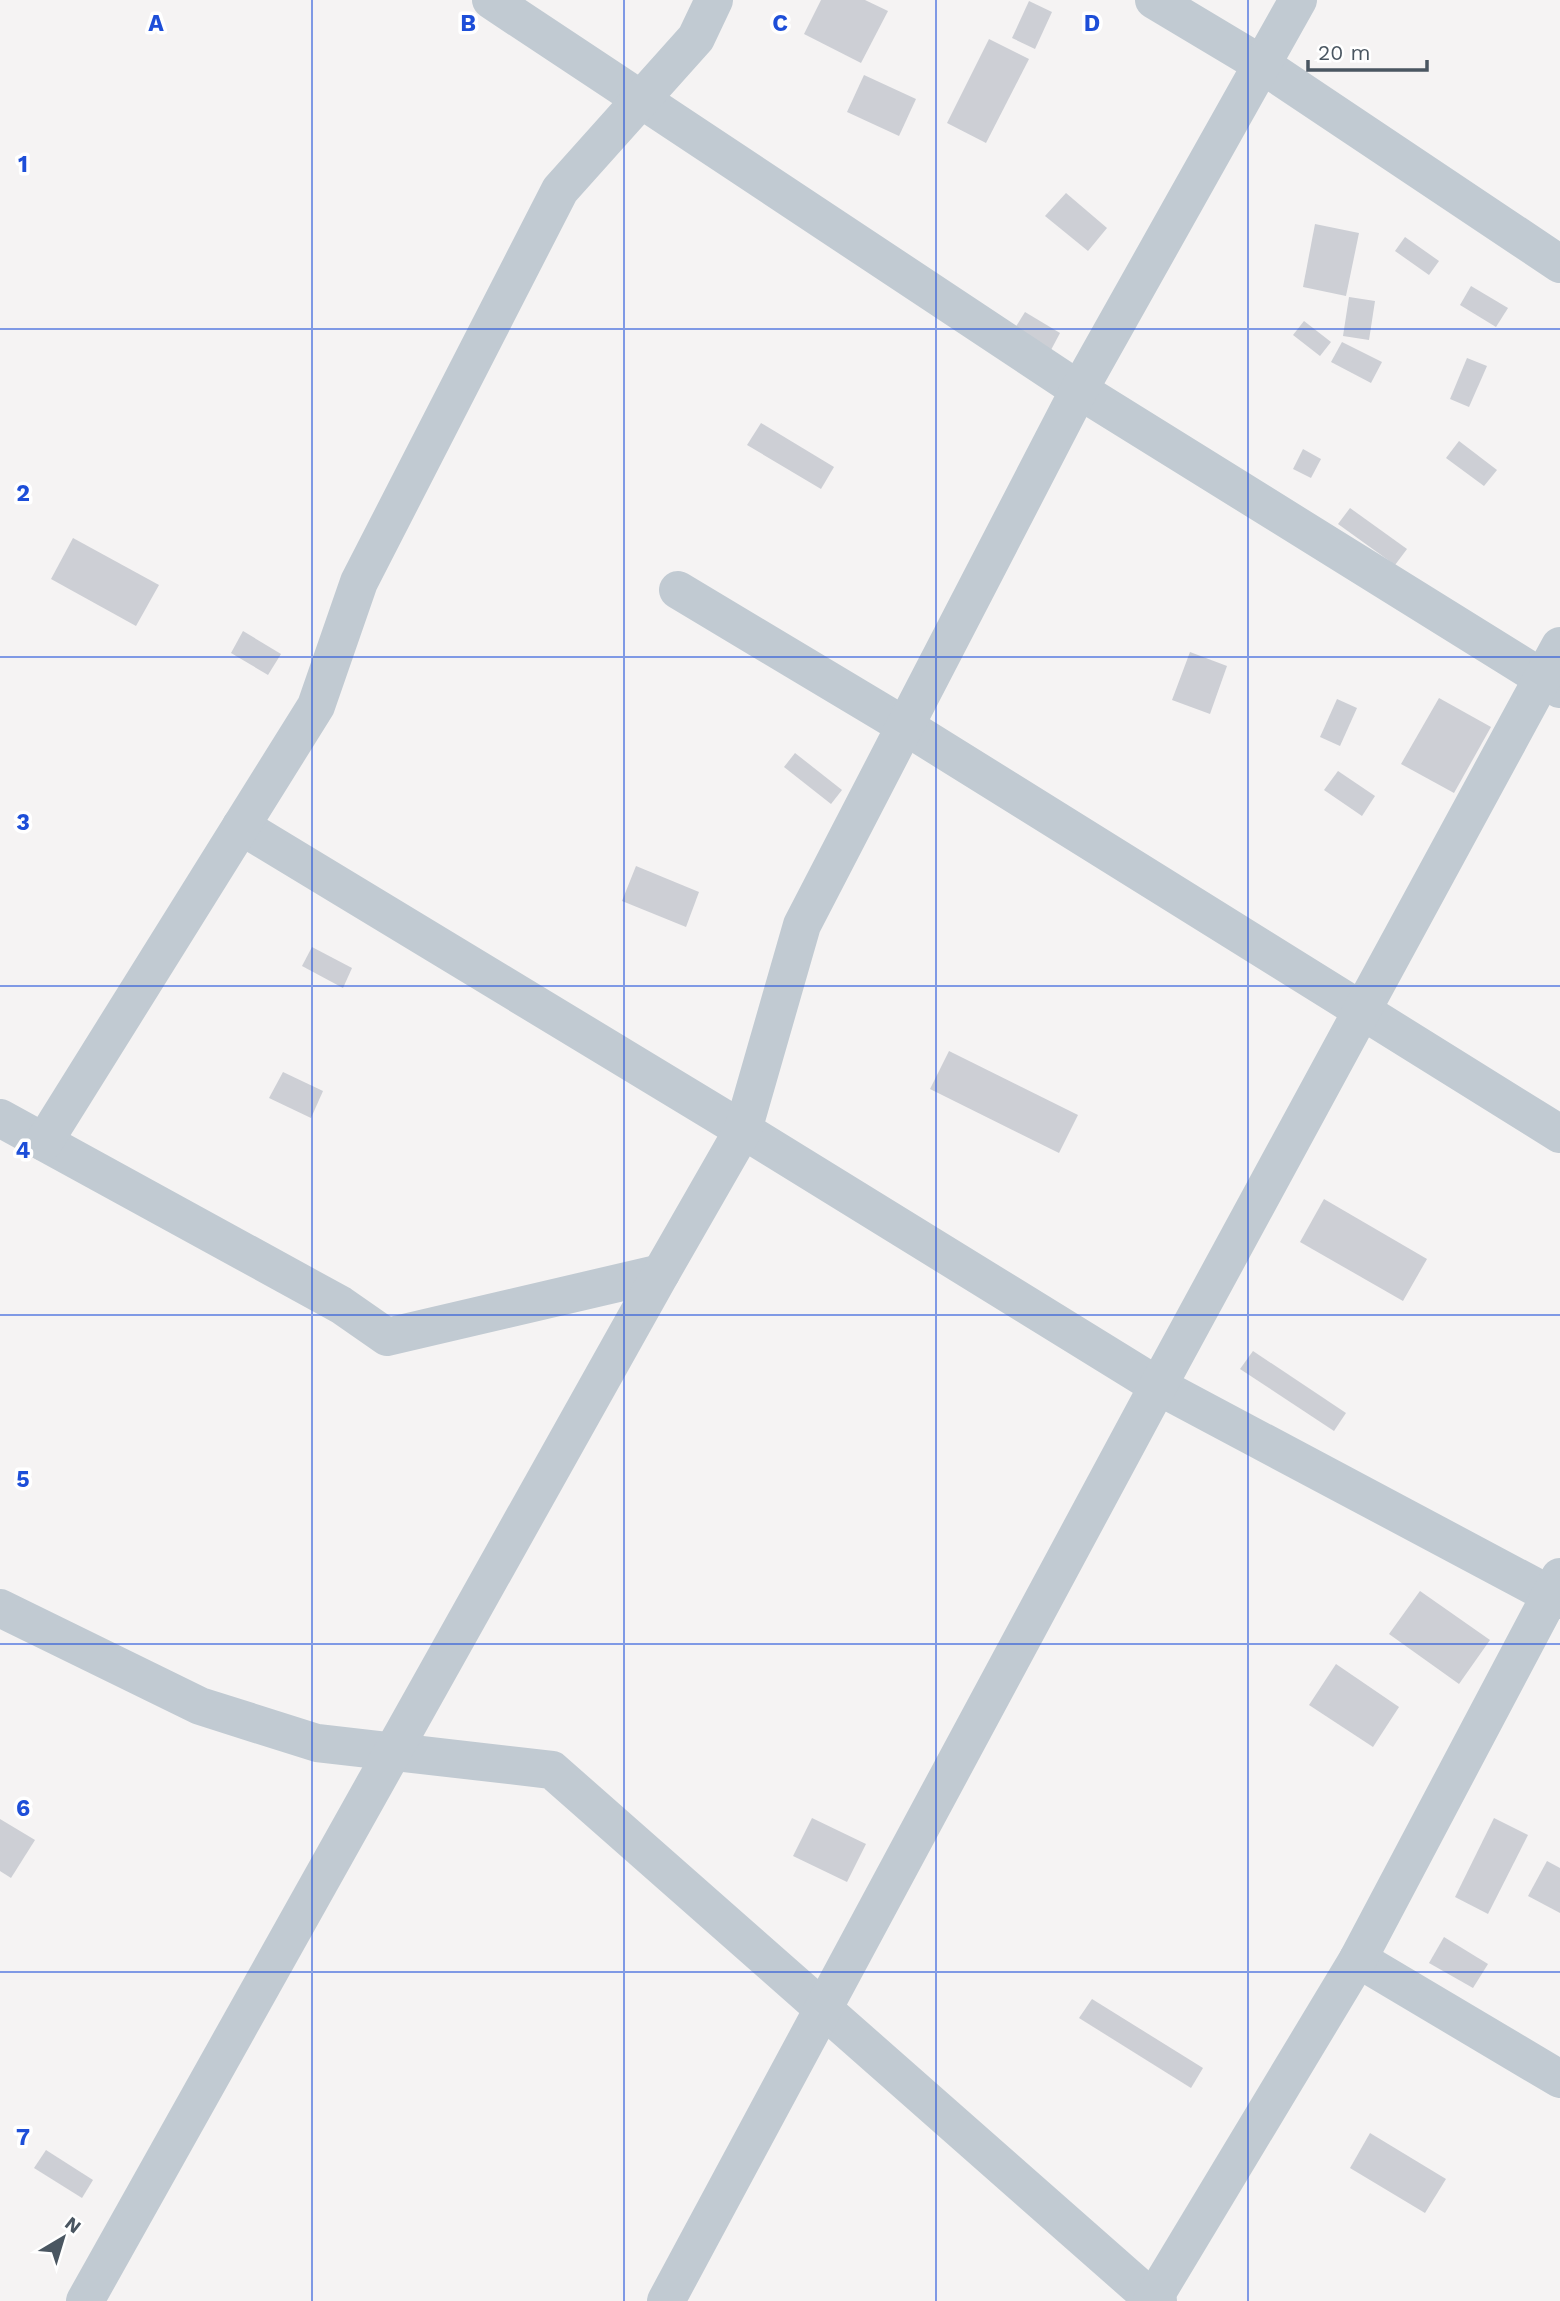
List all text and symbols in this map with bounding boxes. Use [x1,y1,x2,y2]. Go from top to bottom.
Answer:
text: A [148,10,164,37]
text: B [460,10,476,37]
text: C [772,10,788,37]
text: D [1084,10,1100,37]
scale bar [1308,28,1427,72]
text: 20 m [1318,40,1370,65]
text: 1 [18,151,28,178]
text: 2 [16,480,30,507]
text: 3 [16,809,30,836]
text: 4 [16,1137,31,1164]
text: 5 [16,1466,30,1493]
text: 6 [16,1795,30,1822]
text: 7 [16,2124,30,2151]
north arrow [28,2203,98,2273]
text: N [61,2212,86,2238]

